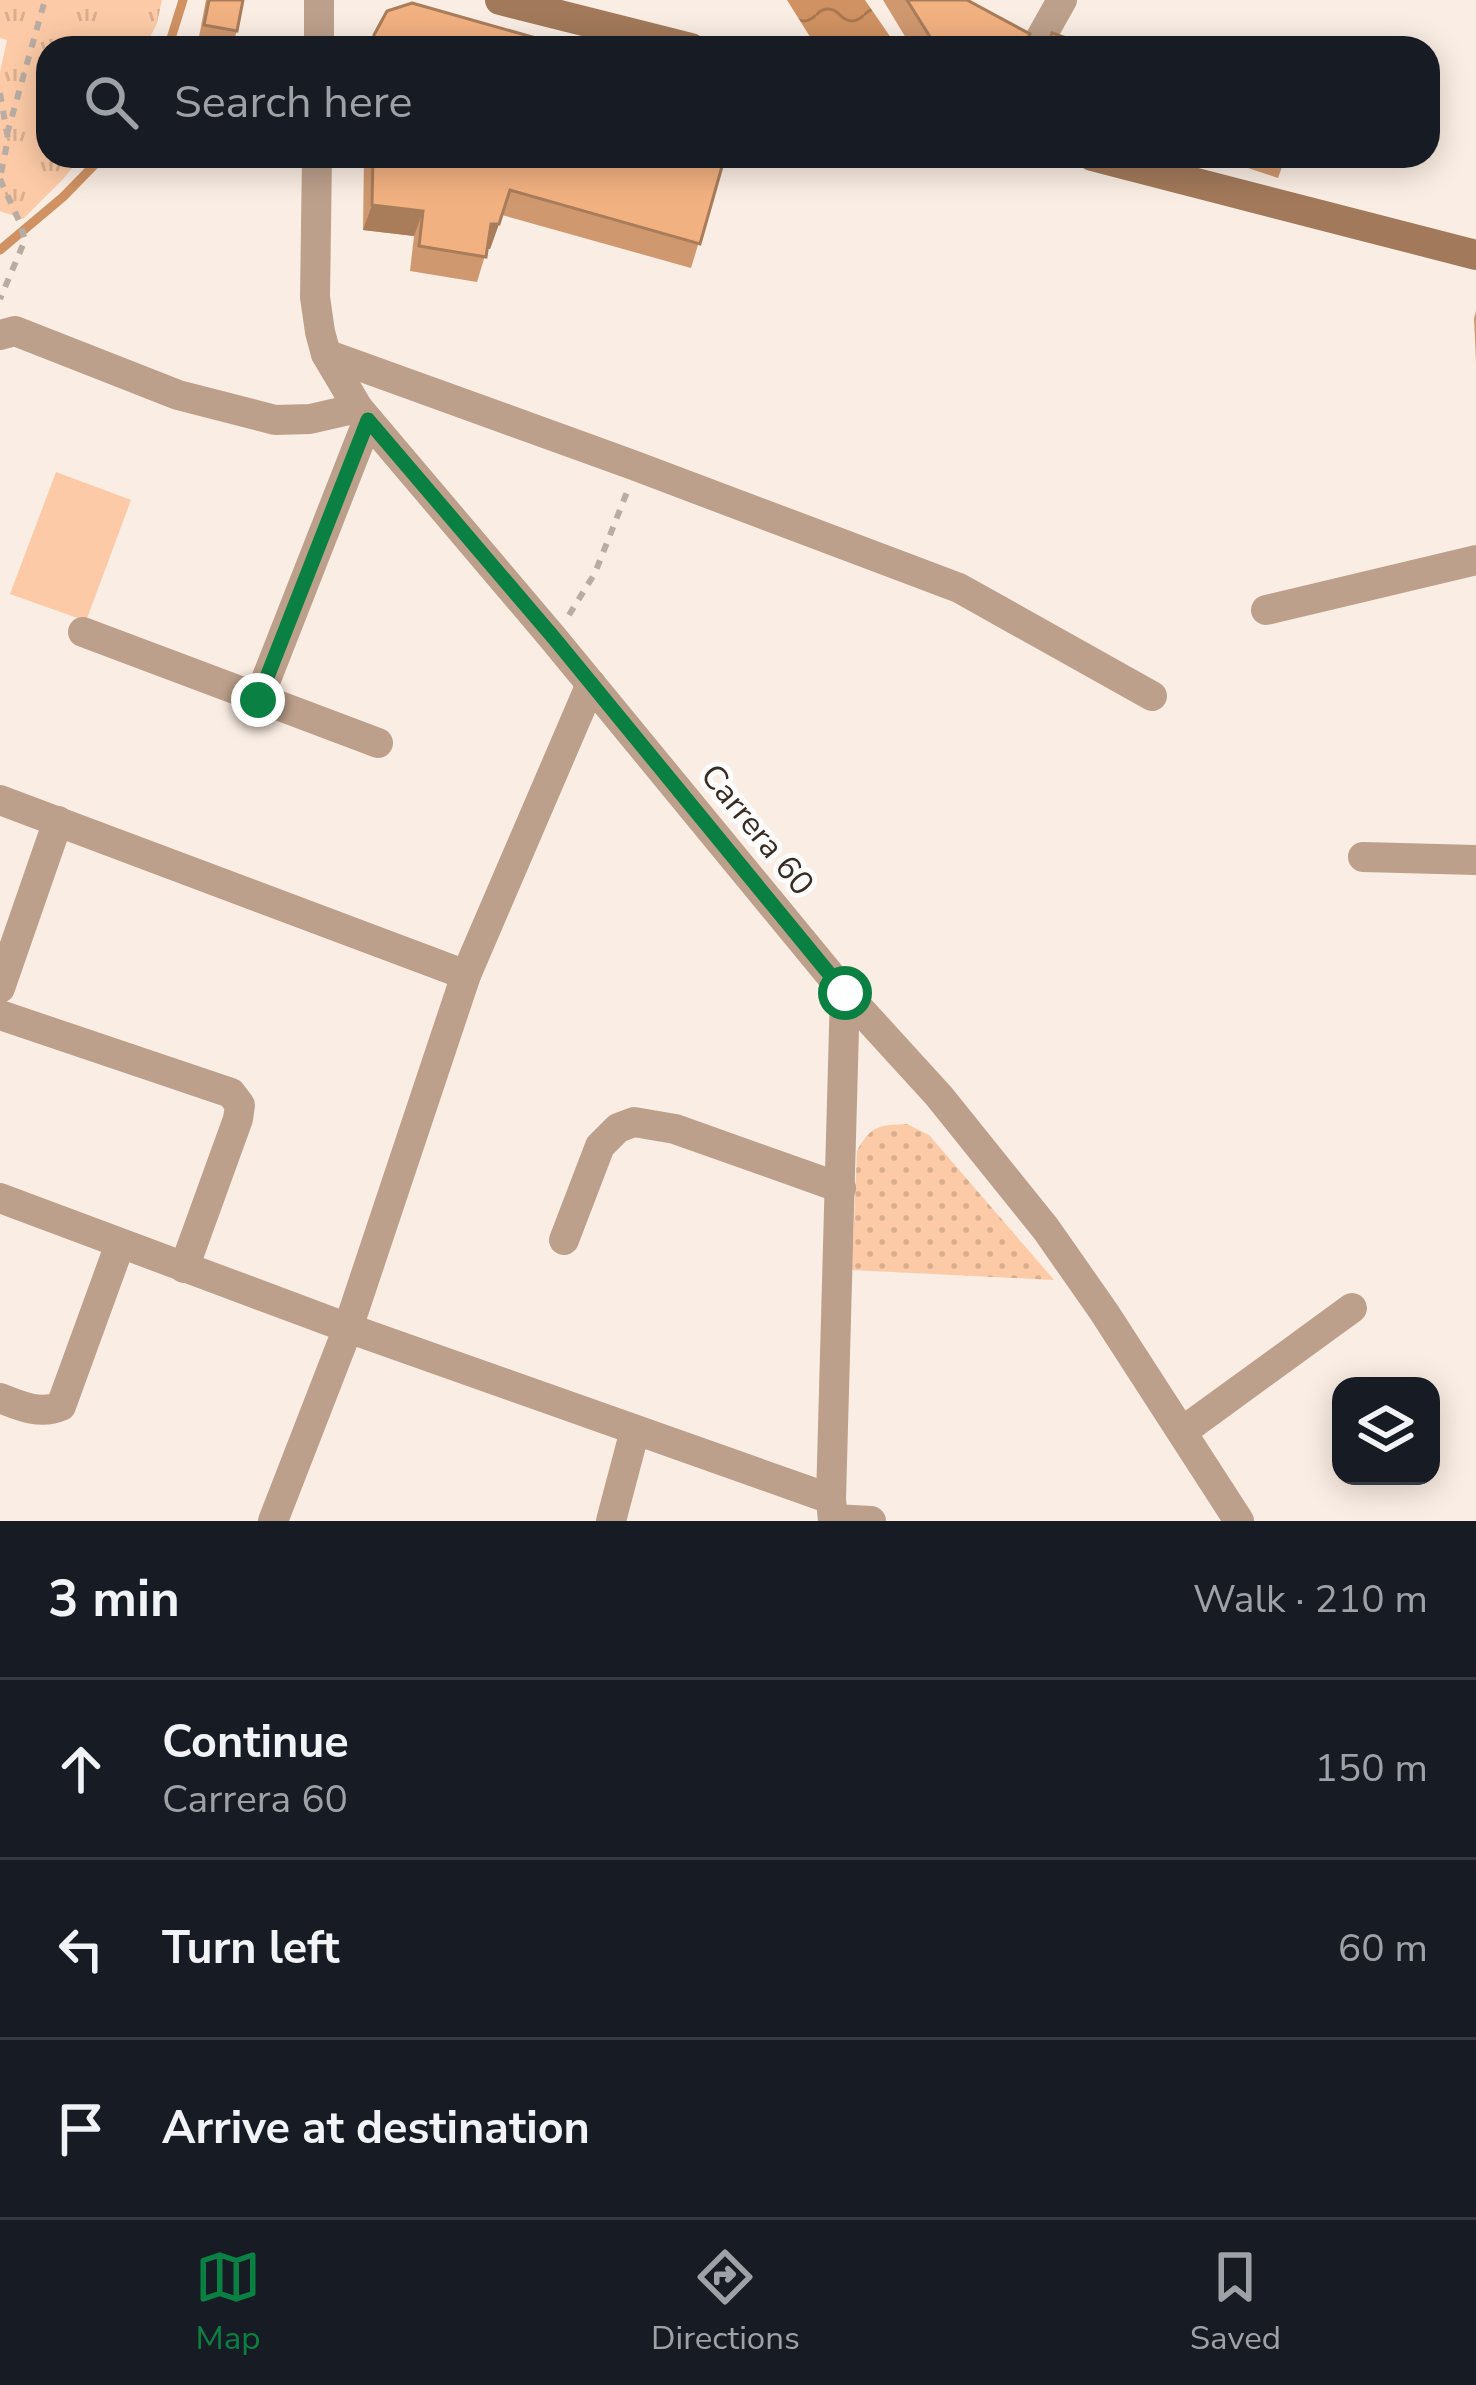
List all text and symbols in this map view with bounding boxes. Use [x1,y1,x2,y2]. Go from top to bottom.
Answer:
search box [36,36,1440,168]
icon: search [78,69,144,135]
text: Search here [174,72,413,133]
route end [231,673,285,727]
street label: Carrera 60 [690,755,824,905]
route start [818,966,872,1020]
map controls [1332,1377,1440,1485]
button: layers [1332,1377,1440,1485]
text: 3 min [48,1564,180,1634]
text: Walk · 210 m [1193,1573,1428,1626]
text: Continue [162,1712,349,1773]
icon: ahead [48,1736,114,1802]
text: 150 m [1314,1742,1428,1795]
text: Carrera 60 [162,1773,348,1826]
icon: left [48,1916,114,1982]
text: Turn left [162,1918,340,1979]
text: 60 m [1338,1922,1428,1975]
icon: arrive [48,2096,114,2162]
text: Arrive at destination [162,2098,590,2159]
tab: Map [195,2244,261,2361]
tab: Directions [651,2244,800,2361]
tab: Saved [1190,2244,1281,2361]

